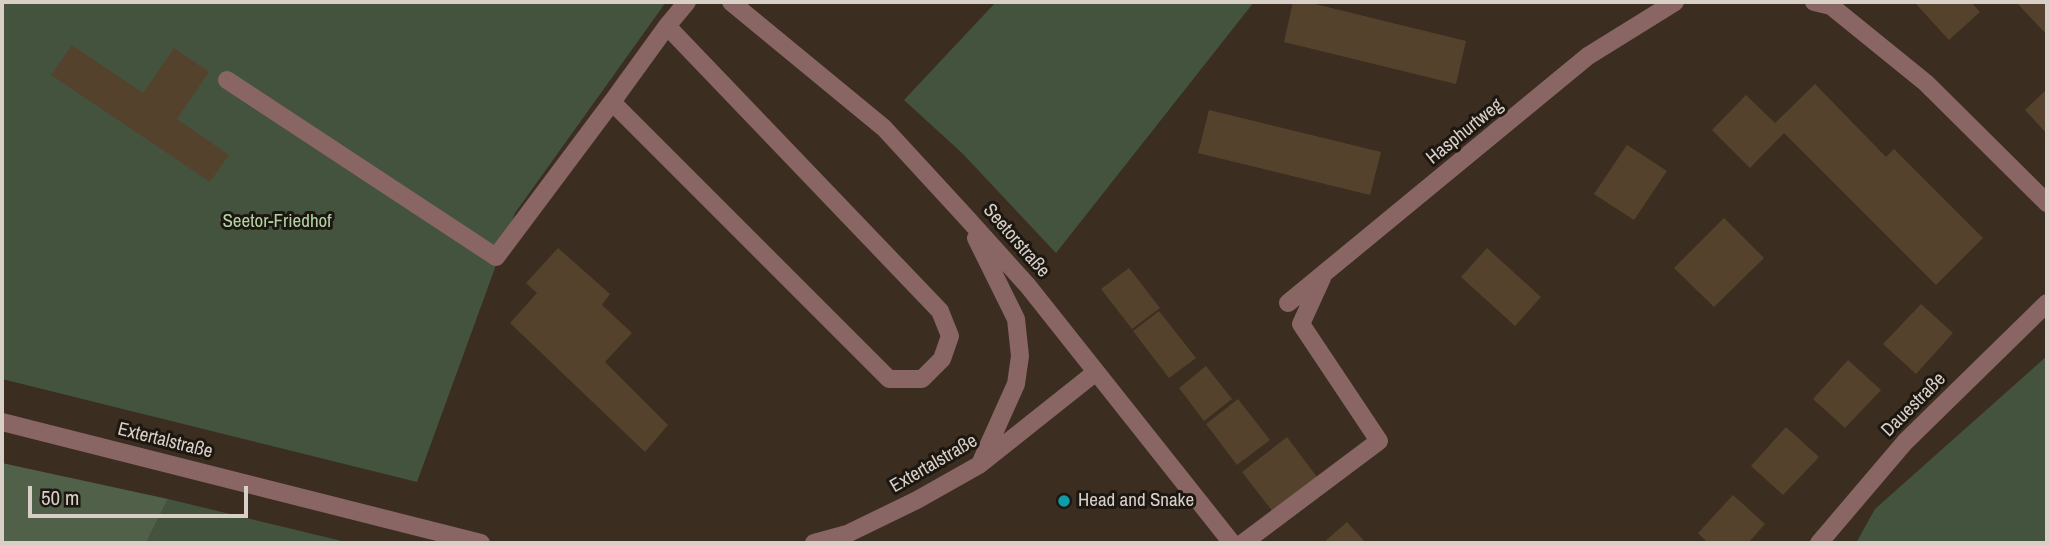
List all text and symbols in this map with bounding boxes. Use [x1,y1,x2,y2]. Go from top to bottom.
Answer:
street label: Hasphurtweg [1422,94,1508,170]
street label: Seetorstraße [978,200,1054,282]
park label: Seetor-Friedhof [222,211,332,233]
street label: Dauestraße [1877,368,1951,442]
street label: Extertalstraße [115,418,215,464]
street label: Extertalstraße [886,430,982,498]
scale bar [32,472,252,516]
text: 50 m [41,483,79,512]
place label: Head and Snake [1078,490,1194,512]
marker: Head and Snake [1056,493,1072,509]

